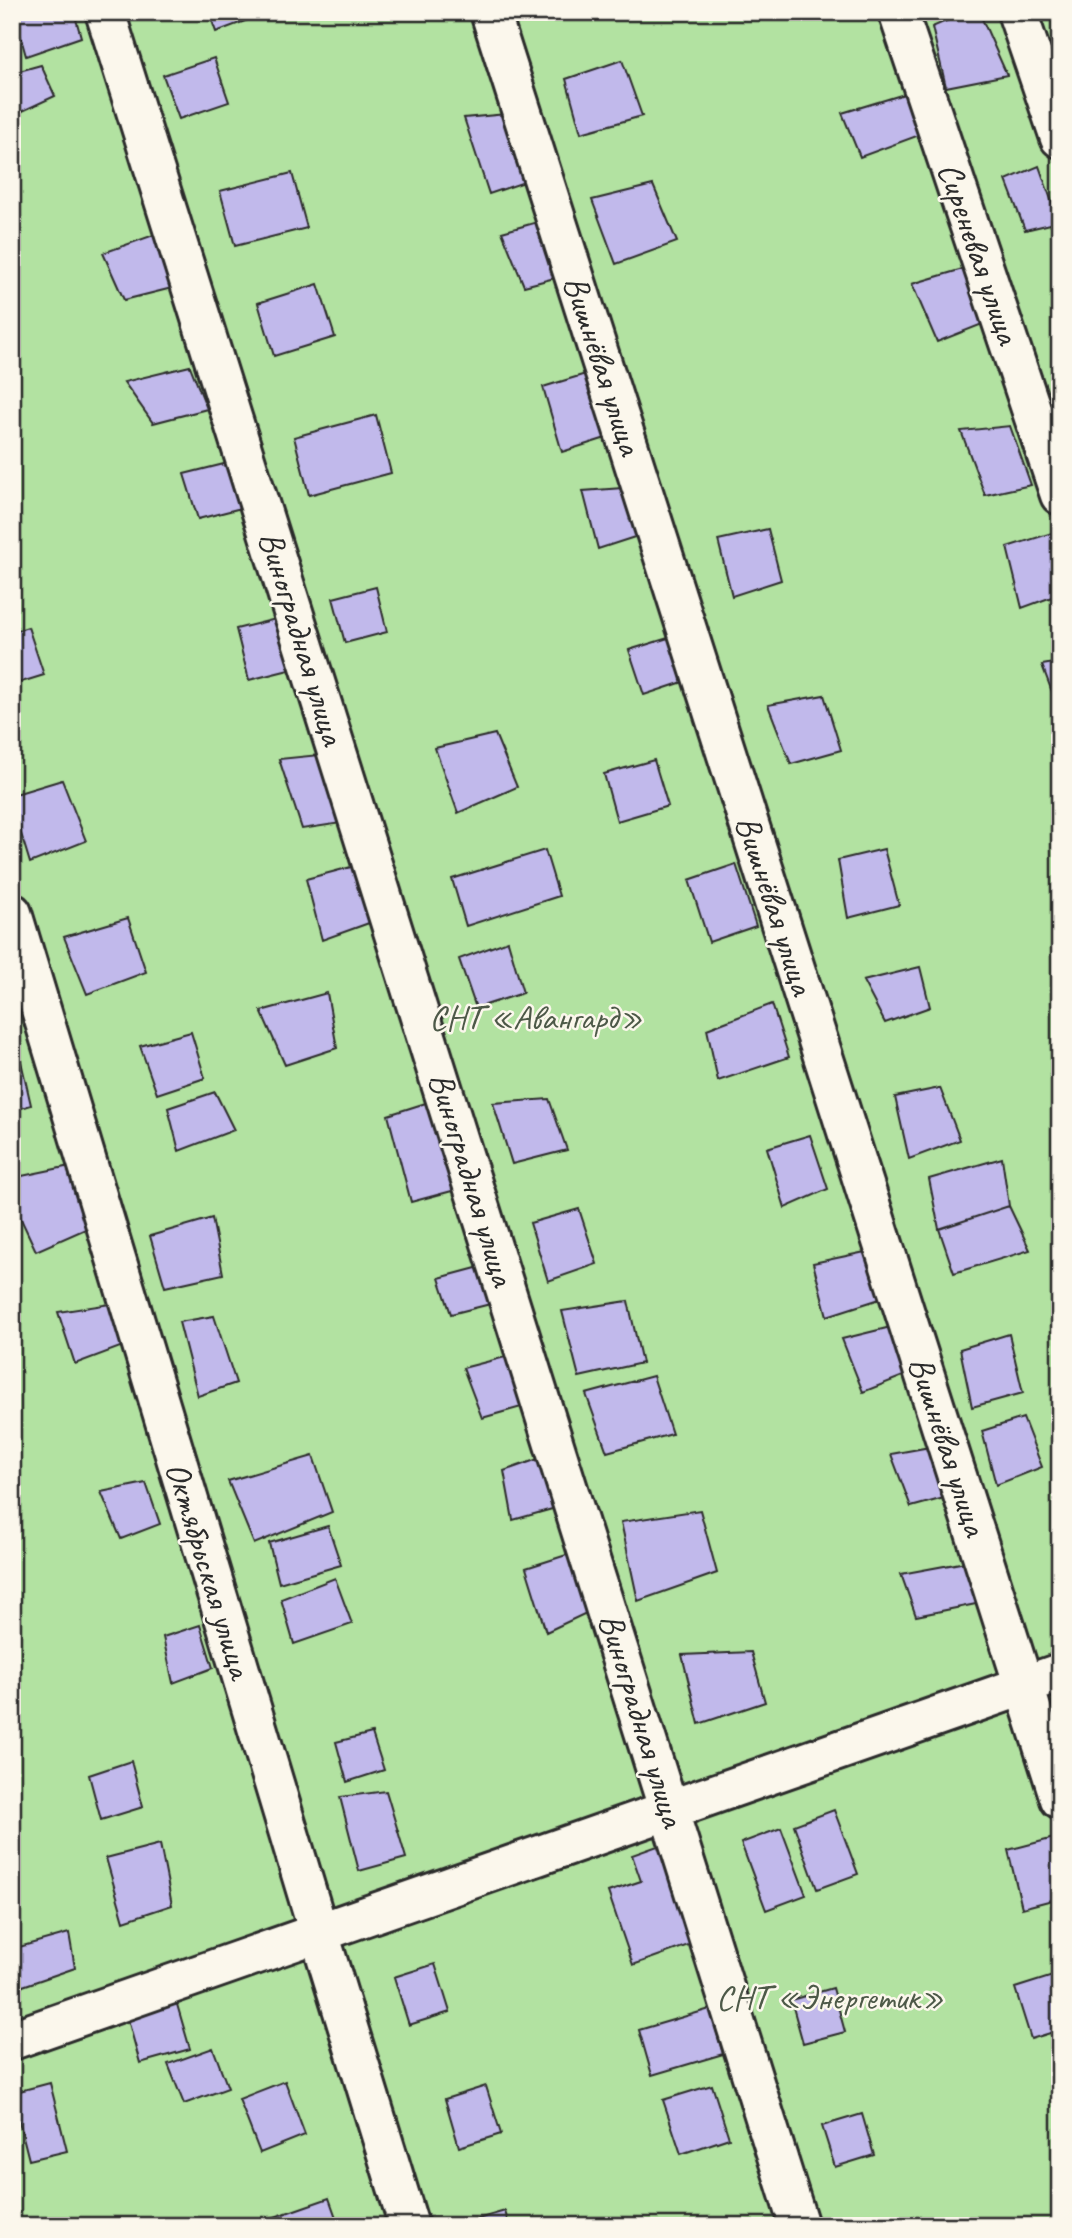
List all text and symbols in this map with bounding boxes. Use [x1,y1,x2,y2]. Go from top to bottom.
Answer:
street label: Сиреневая улица [927,156,1032,351]
street label: Вишнёвая улица [553,270,654,462]
street label: Виноградная улица [248,526,356,752]
street label: Вишнёвая улица [725,810,826,1002]
park label: СНТ «Авангард» [429,995,643,1040]
street label: Виноградная улица [418,1067,526,1293]
street label: Вишнёвая улица [898,1351,999,1543]
street label: Октябрьская улица [155,1456,264,1686]
street label: Виноградная улица [588,1608,696,1834]
park label: СНТ «Энергетик» [716,1975,944,2020]

